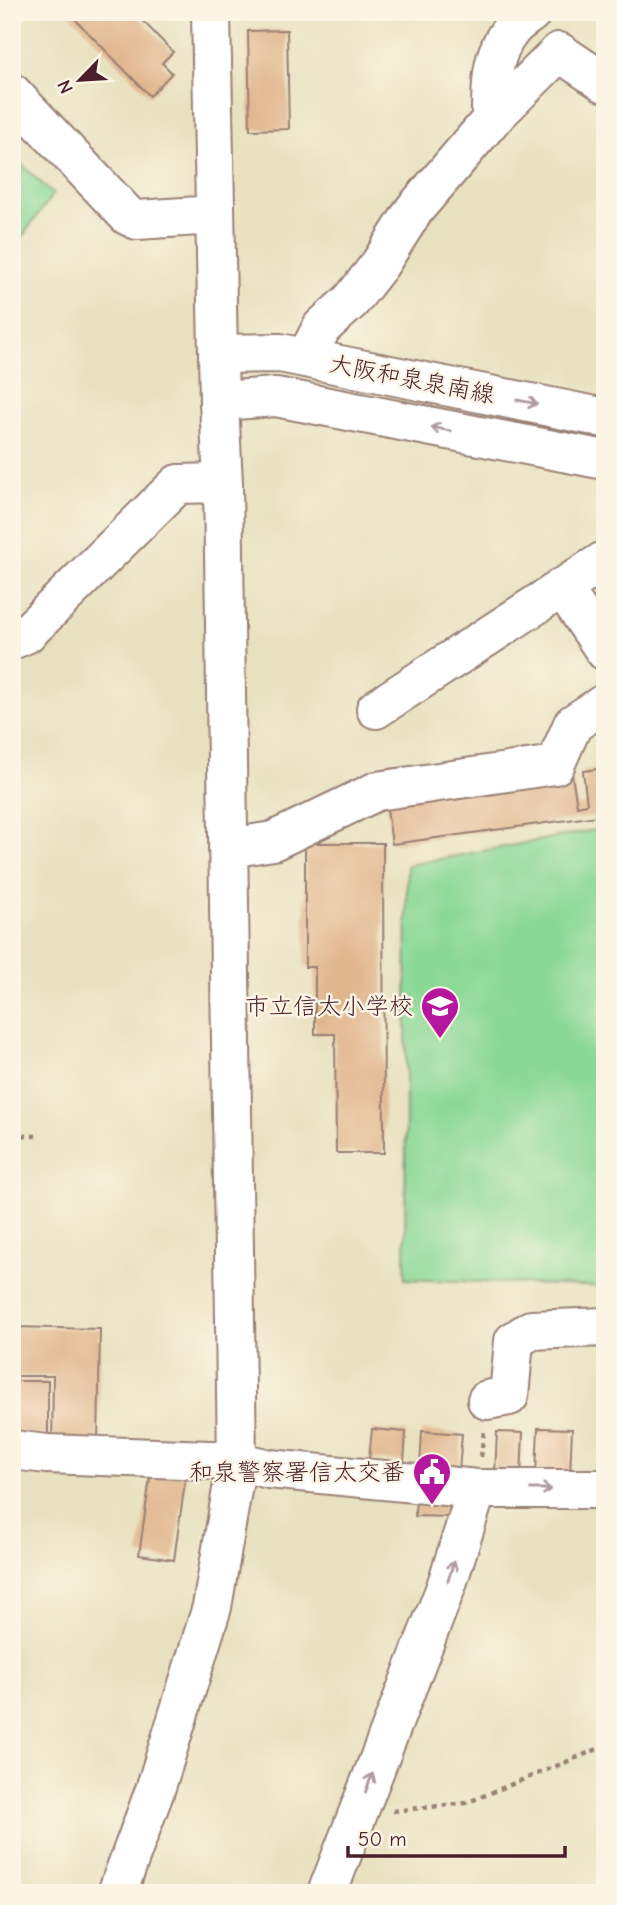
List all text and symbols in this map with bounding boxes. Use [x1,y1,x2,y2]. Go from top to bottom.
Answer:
north arrow [46,46,116,116]
text: N [53,76,78,97]
street label: 大阪和泉泉南線 [327,349,497,409]
one-way arrow [515,395,537,409]
one-way arrow [430,422,453,435]
school or university icon: 市立信太小学校 [419,985,461,1040]
place label: 市立信太小学校 [245,992,413,1020]
public building icon: 和泉警察署信太交番 [411,1451,453,1506]
place label: 和泉警察署信太交番 [189,1458,405,1486]
one-way arrow [529,1482,552,1496]
one-way arrow [445,1560,458,1582]
one-way arrow [364,1773,377,1795]
scale bar [348,1814,564,1858]
text: 50 m [358,1827,407,1851]

